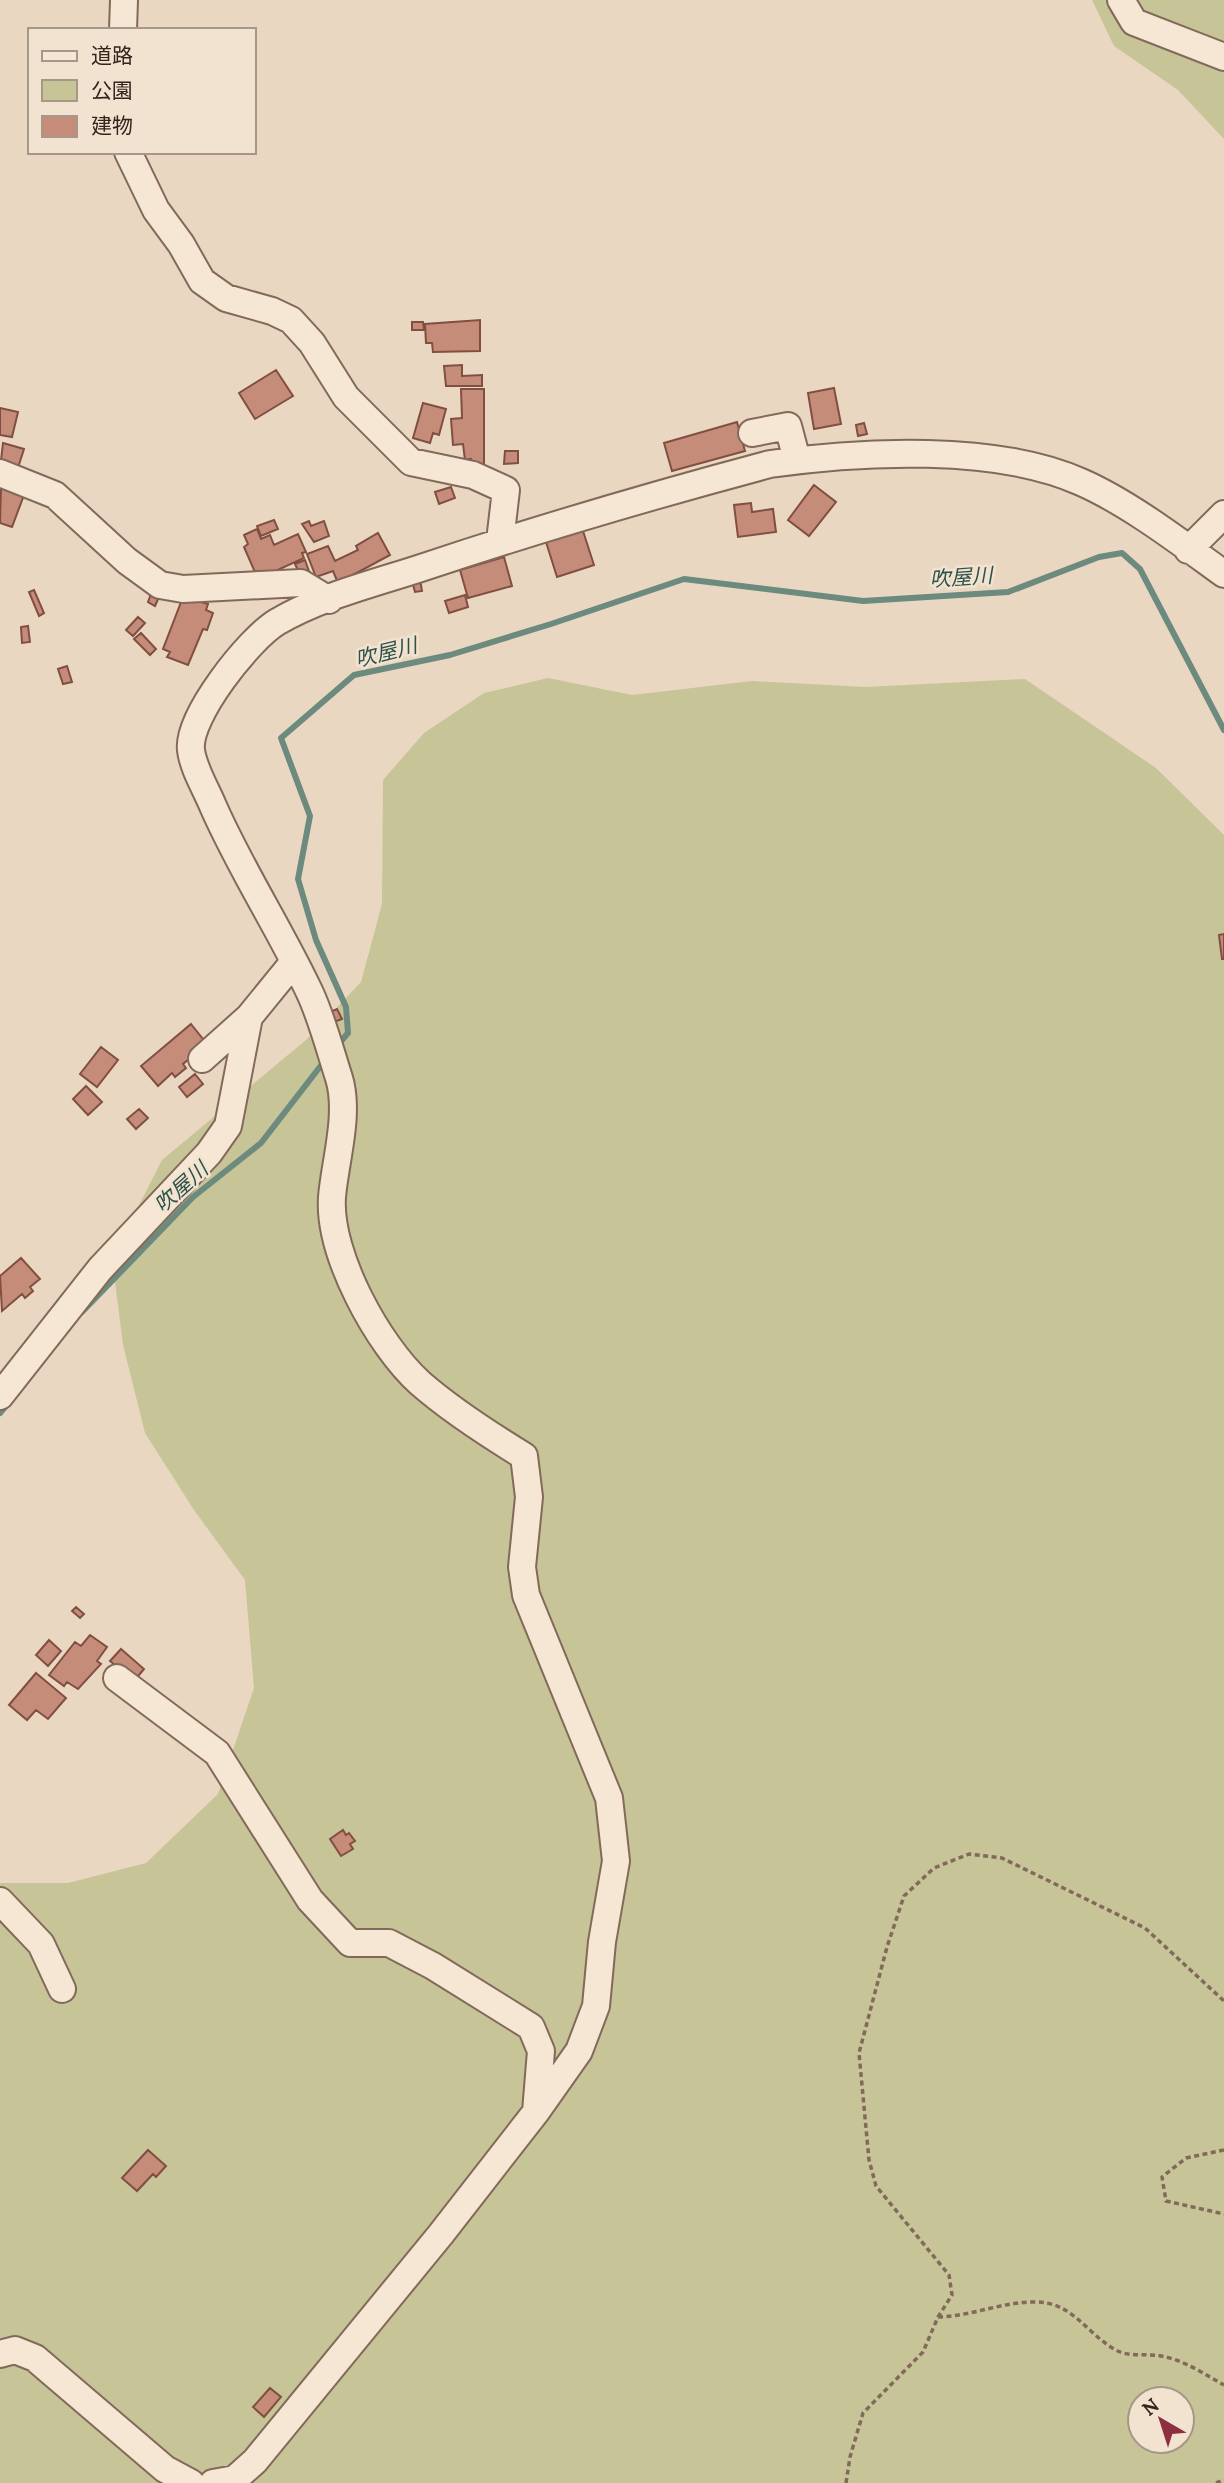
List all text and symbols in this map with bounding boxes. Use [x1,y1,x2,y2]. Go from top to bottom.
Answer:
legend [28,28,256,154]
text: 道路 [91,42,133,69]
text: 公園 [91,77,133,104]
text: 建物 [91,112,133,139]
water label: 吹屋川 [929,561,995,593]
water label: 吹屋川 [352,631,422,673]
water label: 吹屋川 [149,1155,215,1218]
north arrow [1126,2385,1196,2455]
text: N [1137,2393,1164,2421]

